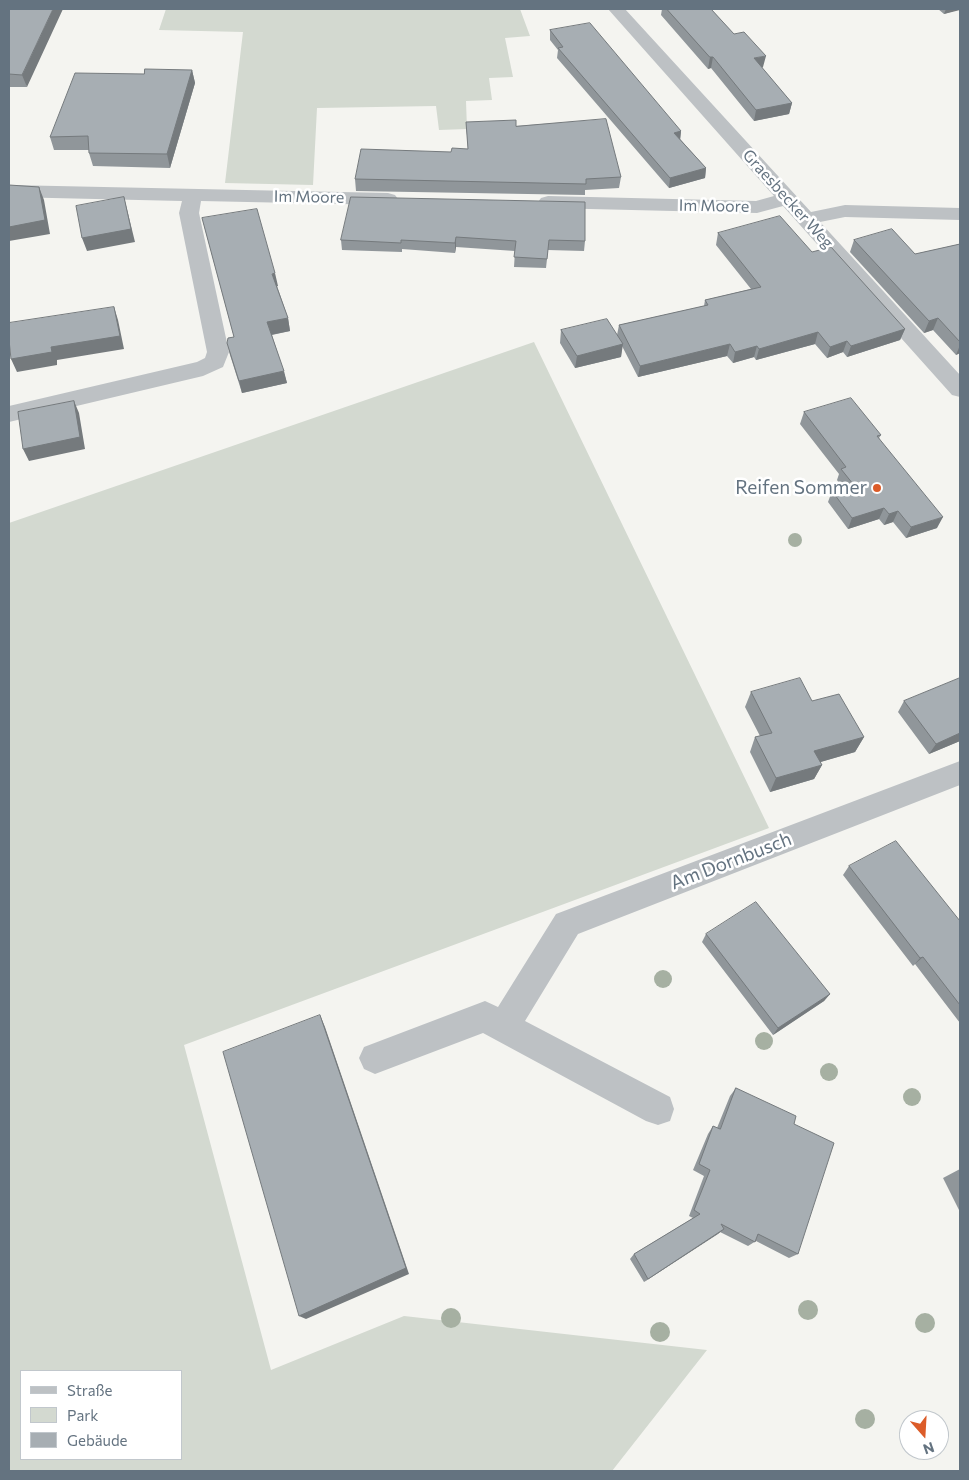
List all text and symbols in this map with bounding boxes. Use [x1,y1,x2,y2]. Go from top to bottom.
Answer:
street label: Graesbecker Weg [739,146,837,252]
street label: Im Moore [274,187,344,207]
street label: Im Moore [679,196,749,216]
place label: Reifen Sommer [735,477,867,499]
marker: Reifen Sommer [871,482,883,494]
street label: Am Dornbusch [667,827,795,895]
legend [20,1370,182,1460]
text: Straße [67,1381,113,1399]
text: Park [67,1406,98,1424]
north arrow [899,1410,949,1460]
text: Gebäude [67,1431,128,1449]
text: N [921,1439,936,1458]

